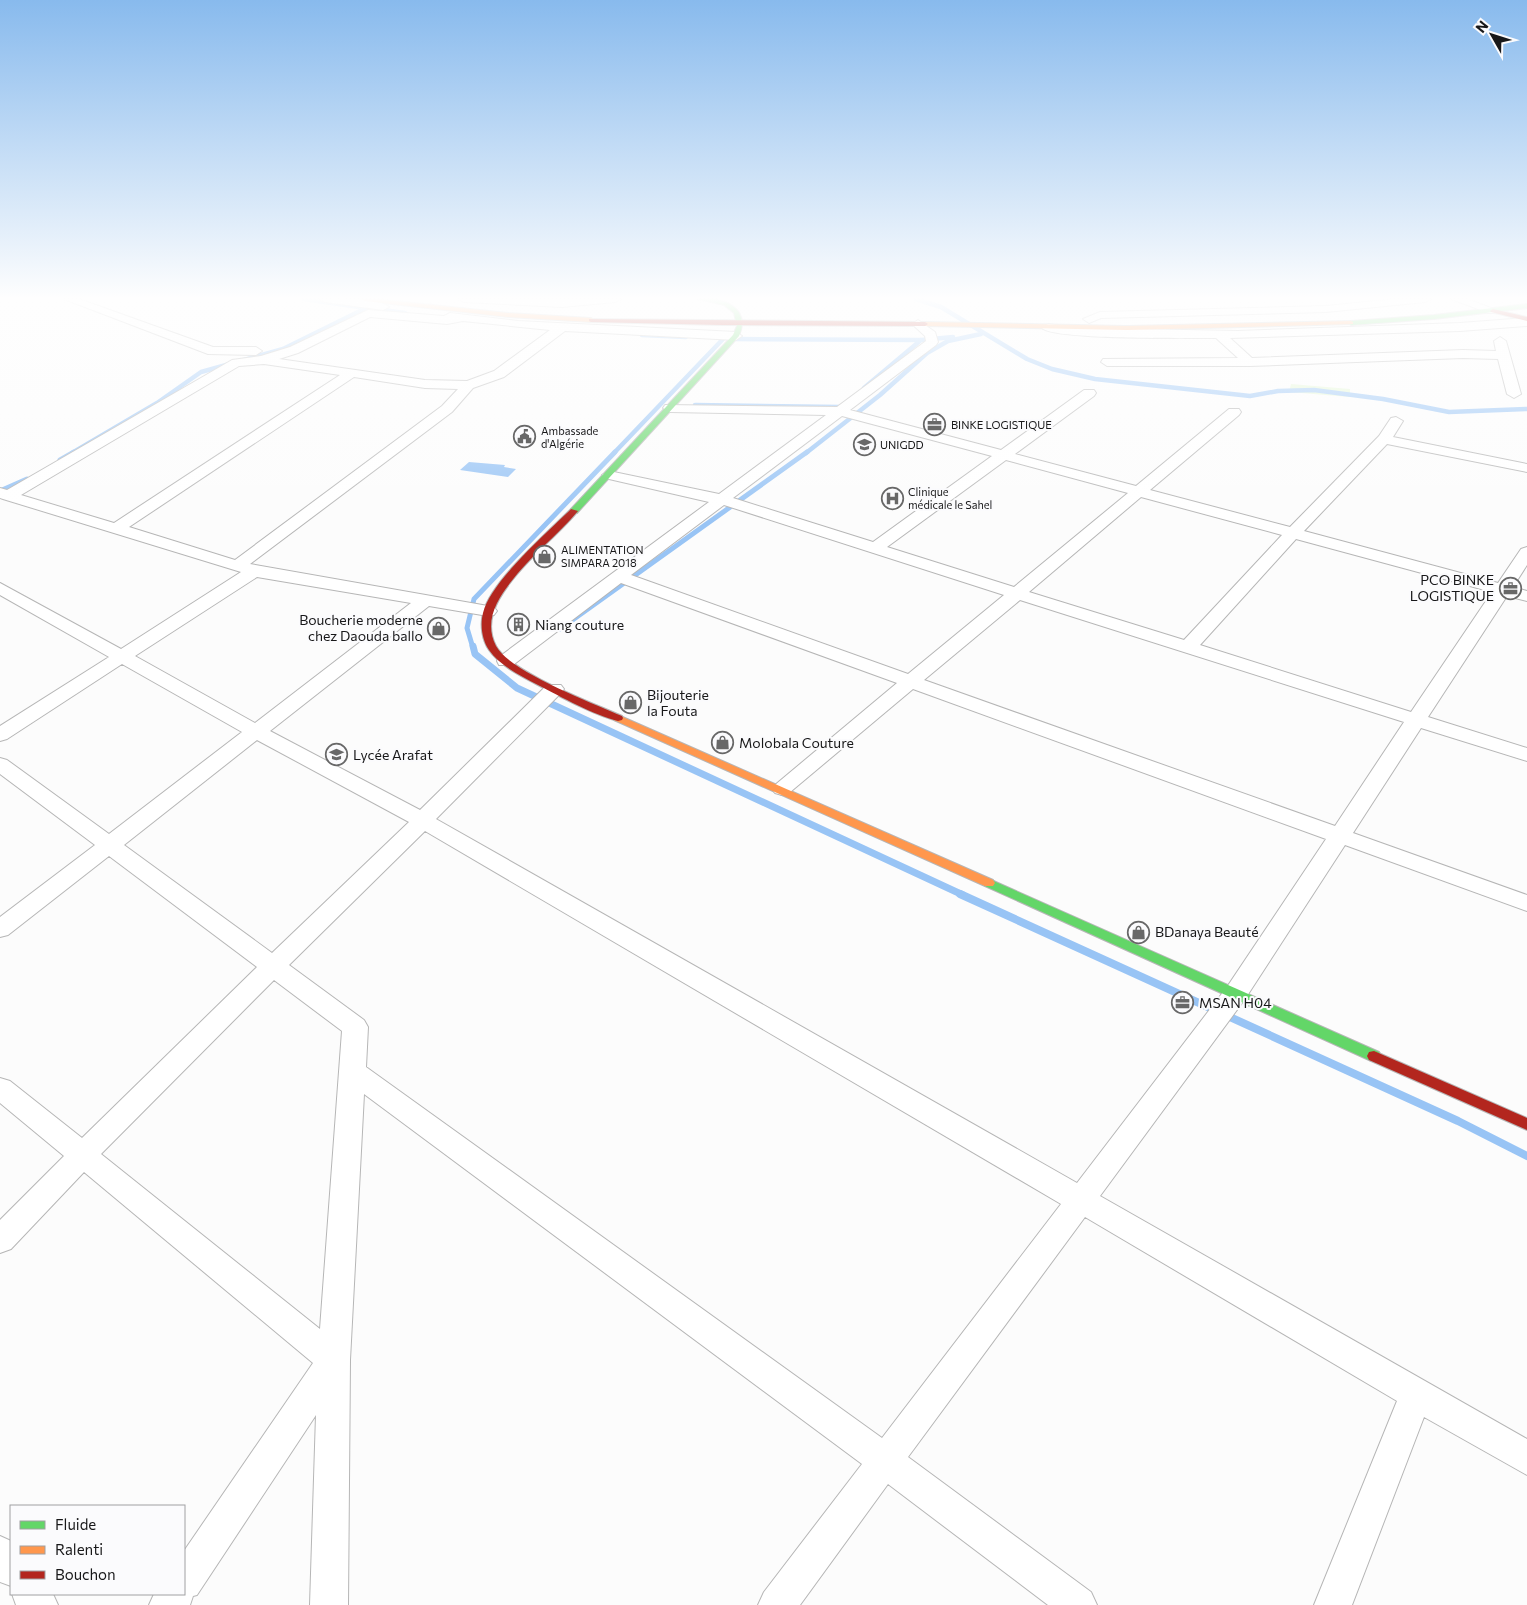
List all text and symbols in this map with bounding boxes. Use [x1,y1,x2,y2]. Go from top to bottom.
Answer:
north arrow [1467,10,1517,60]
text: N [1472,17,1491,36]
office icon: BINKE LOGISTIQUE [923,413,947,437]
place label: BINKE LOGISTIQUE [951,418,1052,431]
place label: Ambassade d'Algérie [541,424,599,450]
public building icon: Ambassade d'Algérie [513,425,537,449]
school or university icon: UNIGDD [852,433,876,457]
place label: UNIGDD [880,438,924,451]
place label: Clinique médicale le Sahel [908,485,992,511]
hospital icon: Clinique médicale le Sahel [880,486,904,510]
place label: ALIMENTATION SIMPARA 2018 [561,543,643,569]
shop icon: ALIMENTATION SIMPARA 2018 [533,544,557,568]
place label: PCO BINKE LOGISTIQUE [1410,571,1494,604]
office icon: PCO BINKE LOGISTIQUE [1498,576,1522,600]
place label: Boucherie moderne chez Daouda ballo [299,611,423,644]
building icon: Niang couture [507,613,531,637]
shop icon: Boucherie moderne chez Daouda ballo [427,616,451,640]
place label: Niang couture [535,616,624,633]
place label: Bijouterie la Fouta [647,686,709,719]
shop icon: Bijouterie la Fouta [619,691,643,715]
shop icon: Molobala Couture [711,731,735,755]
place label: Molobala Couture [739,734,854,751]
school or university icon: Lycée Arafat [325,743,349,767]
place label: Lycée Arafat [353,746,433,763]
shop icon: BDanaya Beauté [1127,920,1151,944]
place label: BDanaya Beauté [1155,923,1259,940]
office icon: MSAN H04 [1171,991,1195,1015]
place label: MSAN H04 [1199,994,1272,1011]
legend [10,1505,185,1595]
text: Fluide [55,1515,96,1533]
text: Ralenti [55,1540,103,1558]
text: Bouchon [55,1565,116,1583]

